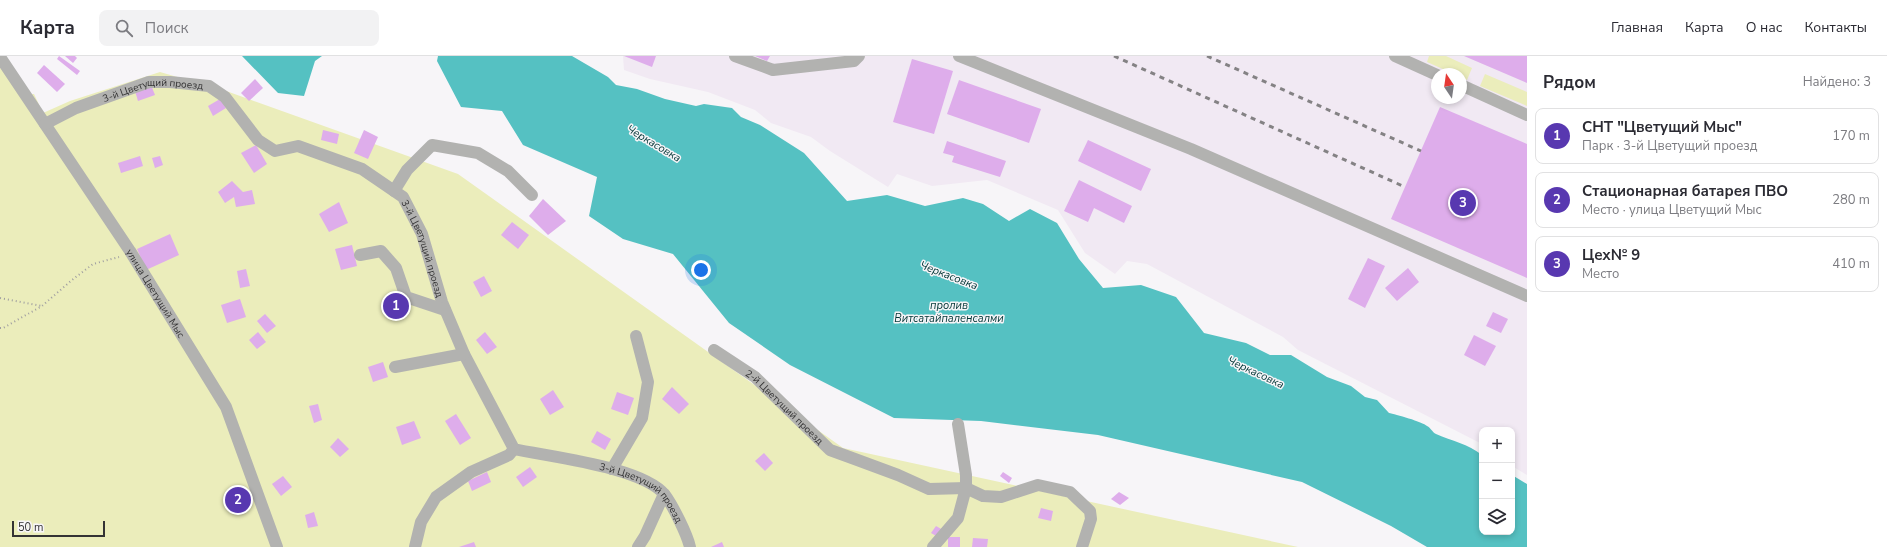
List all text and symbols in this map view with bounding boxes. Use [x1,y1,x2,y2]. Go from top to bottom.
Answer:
search box [99,10,379,46]
text: Карта [20,15,75,41]
icon: search [113,17,135,39]
text: Поиск [145,18,188,38]
text: Главная [1611,18,1663,37]
text: Карта [1685,18,1724,37]
text: О нас [1746,18,1782,37]
text: Контакты [1804,18,1867,37]
north arrow [1431,68,1467,104]
text: Рядом [1543,71,1596,94]
text: Найдено: 3 [1803,73,1871,91]
street label: 3-й Цветущий проезд [101,76,204,106]
text: СНТ "Цветущий Мыс" [1582,117,1742,137]
water label: Черкасовка [624,121,684,166]
text: 1 [1553,127,1561,145]
text: 170 m [1832,127,1870,145]
text: Парк · 3-й Цветущий проезд [1582,137,1758,155]
text: Стационарная батарея ПВО [1582,181,1788,201]
pin: 3 [1450,188,1476,218]
text: 2 [1553,191,1561,209]
text: 280 m [1832,191,1870,209]
street label: 3-й Цветущий проезд [398,197,446,299]
text: Место · улица Цветущий Мыс [1582,201,1762,219]
text: Цех№ 9 [1582,245,1640,265]
street label: улица Цветущий Мыс [122,246,188,341]
text: 3 [1553,255,1561,273]
text: 410 m [1832,255,1870,273]
water label: Черкасовка [918,258,980,293]
your location [691,260,711,280]
text: Место [1582,265,1619,283]
pin: 1 [383,291,409,321]
water label: пролив Витсатайпаленсалми [894,298,1004,326]
water label: Черкасовка [1225,353,1287,392]
street label: 2-й Цветущий проезд [742,367,826,448]
map controls [1479,427,1515,535]
button: + [1479,427,1515,463]
street label: 3-й Цветущий проезд [598,460,686,525]
button: − [1479,463,1515,499]
pin: 2 [225,485,251,515]
button: layers [1479,499,1515,535]
scale bar [12,519,105,538]
text: 50 m [18,520,43,535]

